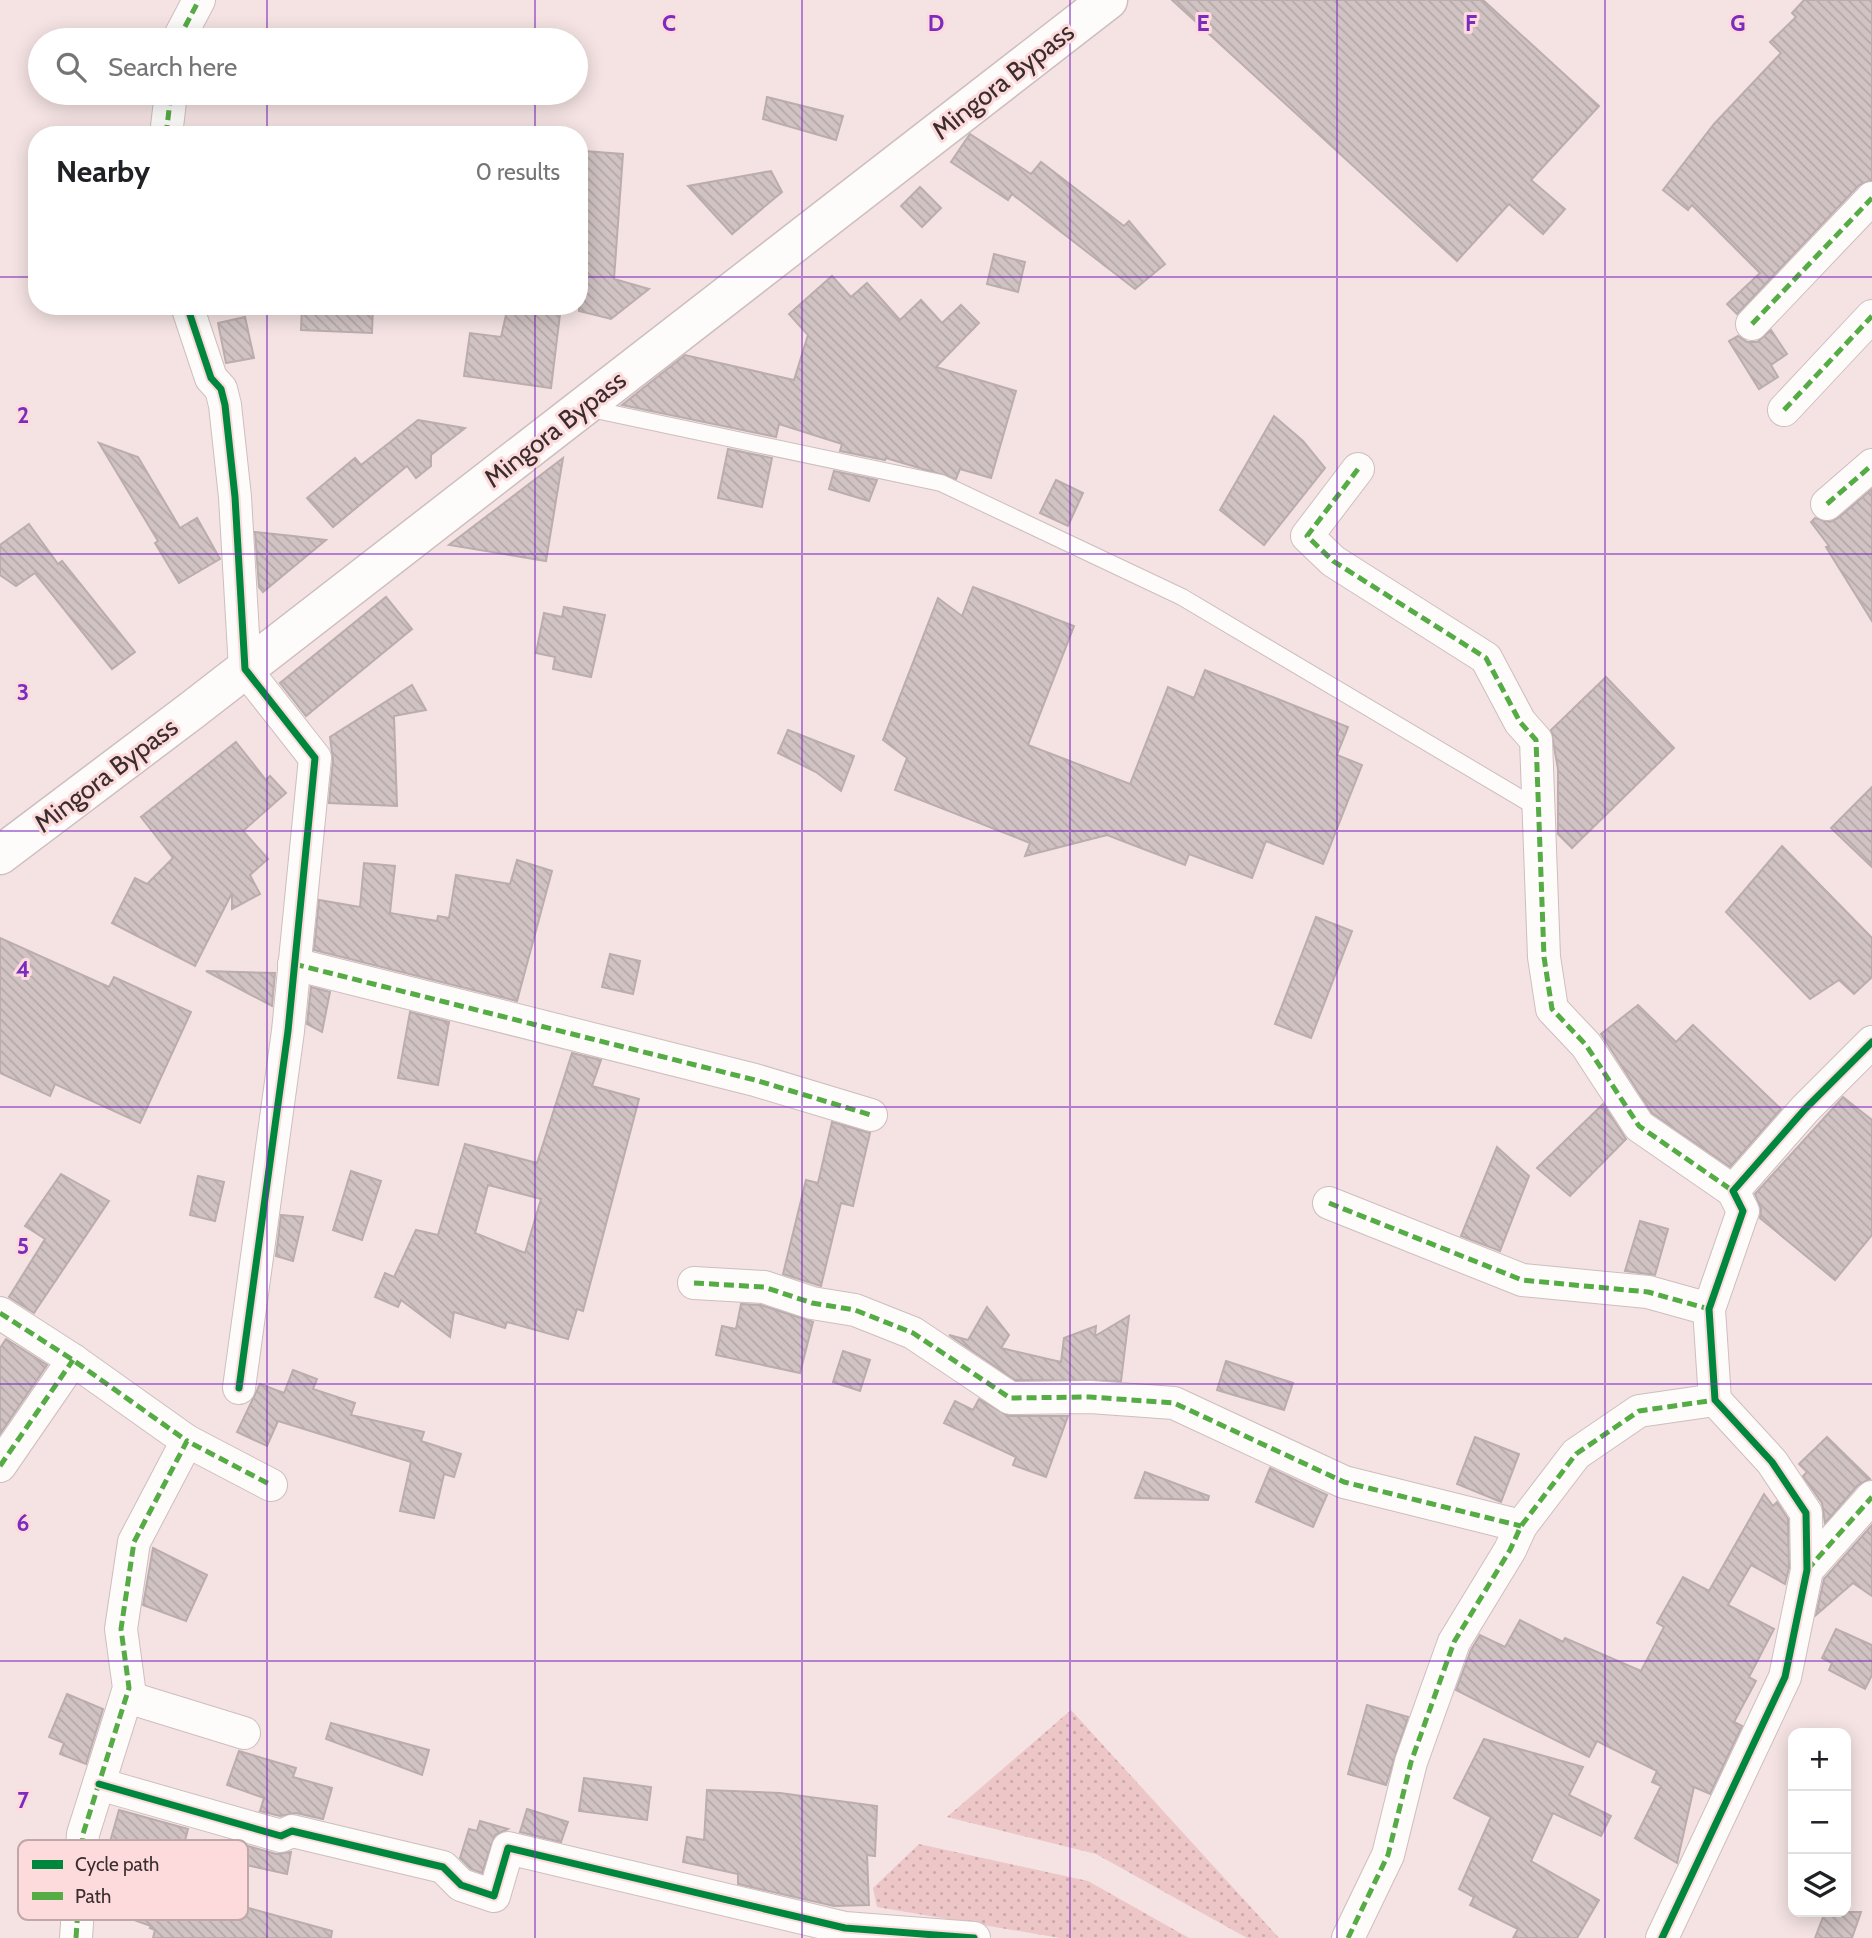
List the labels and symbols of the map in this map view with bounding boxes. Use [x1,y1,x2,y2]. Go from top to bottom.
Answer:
text: C [662,9,676,37]
text: D [928,9,944,37]
text: E [1196,9,1210,37]
text: F [1465,9,1477,37]
text: G [1730,9,1746,37]
street label: Mingora Bypass [926,16,1080,146]
street label: Mingora Bypass [478,364,632,494]
text: 2 [17,401,29,429]
text: 3 [17,678,29,706]
street label: Mingora Bypass [28,711,184,839]
text: 4 [16,955,30,983]
text: 5 [17,1232,29,1260]
text: 6 [17,1509,29,1537]
text: 7 [17,1786,29,1814]
legend [18,1840,248,1920]
text: Cycle path [75,1853,159,1876]
text: Path [75,1885,111,1908]

